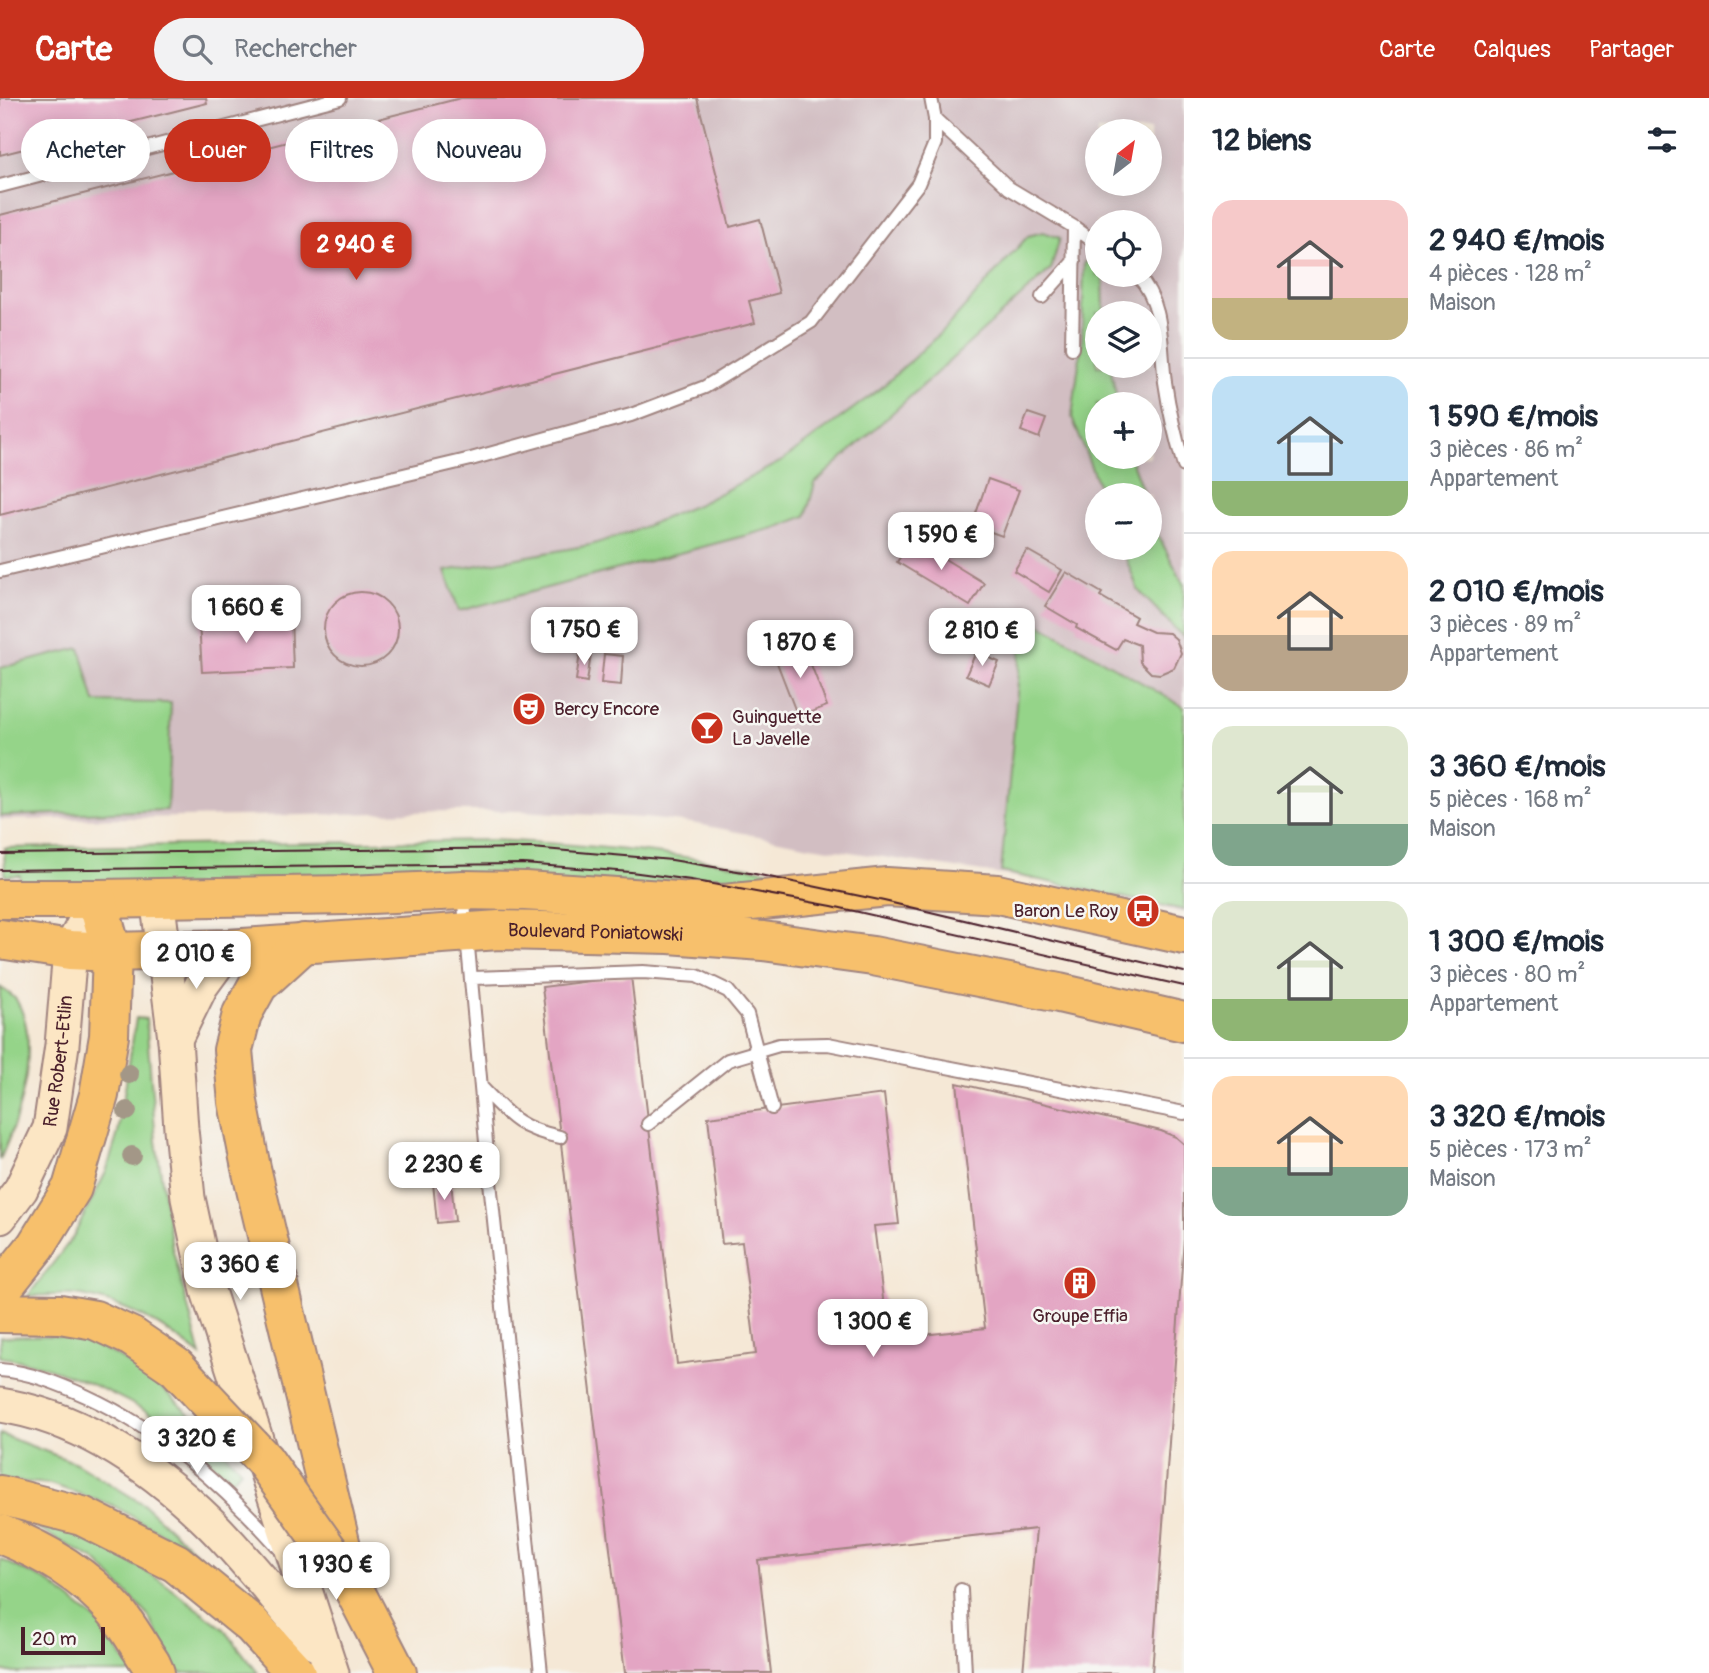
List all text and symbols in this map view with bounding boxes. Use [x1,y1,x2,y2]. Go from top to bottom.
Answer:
search box [154,18,644,81]
text: Carte [35,29,112,70]
icon: search [178,30,216,68]
text: Rechercher [234,33,357,65]
text: Carte [1379,35,1435,64]
text: Calques [1473,35,1551,64]
text: Partager [1589,35,1674,64]
chip: Acheter [21,119,150,182]
chip: Louer [164,119,271,182]
chip: Filtres [285,119,398,182]
chip: Nouveau [412,119,546,182]
north arrow [1085,119,1162,196]
map controls [1085,119,1162,560]
icon: filters [1643,121,1681,159]
text: 12 biens [1212,122,1311,159]
button: locate [1085,210,1162,287]
pin: 2 940 € [291,222,421,282]
text: 2 940 €/mois [1429,222,1604,259]
icon: home [1268,228,1352,312]
text: 2 940 € [317,230,395,259]
text: 4 pièces · 128 m² [1429,259,1592,288]
text: Maison [1429,288,1496,317]
button: layers [1085,301,1162,378]
button: + [1085,392,1162,469]
text: 1 590 €/mois [1429,398,1598,435]
icon: home [1268,404,1352,488]
text: 3 pièces · 86 m² [1429,435,1583,464]
text: Appartement [1429,464,1558,493]
button: − [1085,483,1162,560]
pin: 1 590 € [876,512,1006,572]
text: 1 590 € [904,520,978,549]
text: 2 010 €/mois [1429,573,1604,610]
icon: home [1268,579,1352,663]
pin: 1 660 € [181,586,311,645]
text: 1 660 € [208,593,284,622]
pin: 1 750 € [519,608,649,667]
pin: 2 810 € [917,608,1047,668]
text: 3 pièces · 89 m² [1429,610,1581,639]
text: 1 750 € [547,615,621,644]
text: 2 810 € [945,616,1019,645]
pin: 1 870 € [735,620,865,680]
text: 1 870 € [763,628,837,657]
text: Appartement [1429,639,1558,668]
theatre icon: Bercy Encore [510,690,548,728]
place label: Bercy Encore [554,697,660,721]
place label: Guinguette La Javelle [732,705,822,751]
bar icon: Guinguette La Javelle [688,709,726,747]
text: 3 360 €/mois [1429,748,1606,785]
icon: home [1268,754,1352,838]
text: 5 pièces · 168 m² [1429,785,1592,814]
text: Maison [1429,814,1496,843]
bus stop icon: Baron Le Roy [1124,892,1162,930]
place label: Baron Le Roy [1014,899,1118,923]
street label: Boulevard Poniatowski [508,918,684,947]
text: 1 300 €/mois [1429,923,1604,960]
icon: home [1268,929,1352,1013]
pin: 2 010 € [131,932,261,991]
text: 2 010 € [157,939,235,968]
text: 3 pièces · 80 m² [1429,960,1585,989]
text: Appartement [1429,989,1558,1018]
street label: Rue Robert-Etlin [38,994,78,1129]
text: 3 320 €/mois [1429,1098,1605,1135]
icon: home [1268,1104,1352,1188]
text: 5 pièces · 173 m² [1429,1135,1592,1164]
pin: 2 230 € [379,1142,509,1202]
text: 2 230 € [405,1150,483,1179]
text: Maison [1429,1164,1496,1193]
pin: 3 360 € [175,1242,305,1302]
text: 3 360 € [200,1250,280,1279]
building icon: Groupe Effia [1061,1264,1099,1302]
pin: 1 300 € [808,1300,938,1359]
place label: Groupe Effia [1032,1304,1128,1328]
text: 1 300 € [834,1307,912,1336]
pin: 3 320 € [132,1416,262,1476]
text: 3 320 € [157,1424,237,1453]
pin: 1 930 € [271,1542,401,1602]
text: 1 930 € [299,1550,373,1579]
scale bar [21,1624,105,1656]
text: 20 m [32,1627,77,1651]

